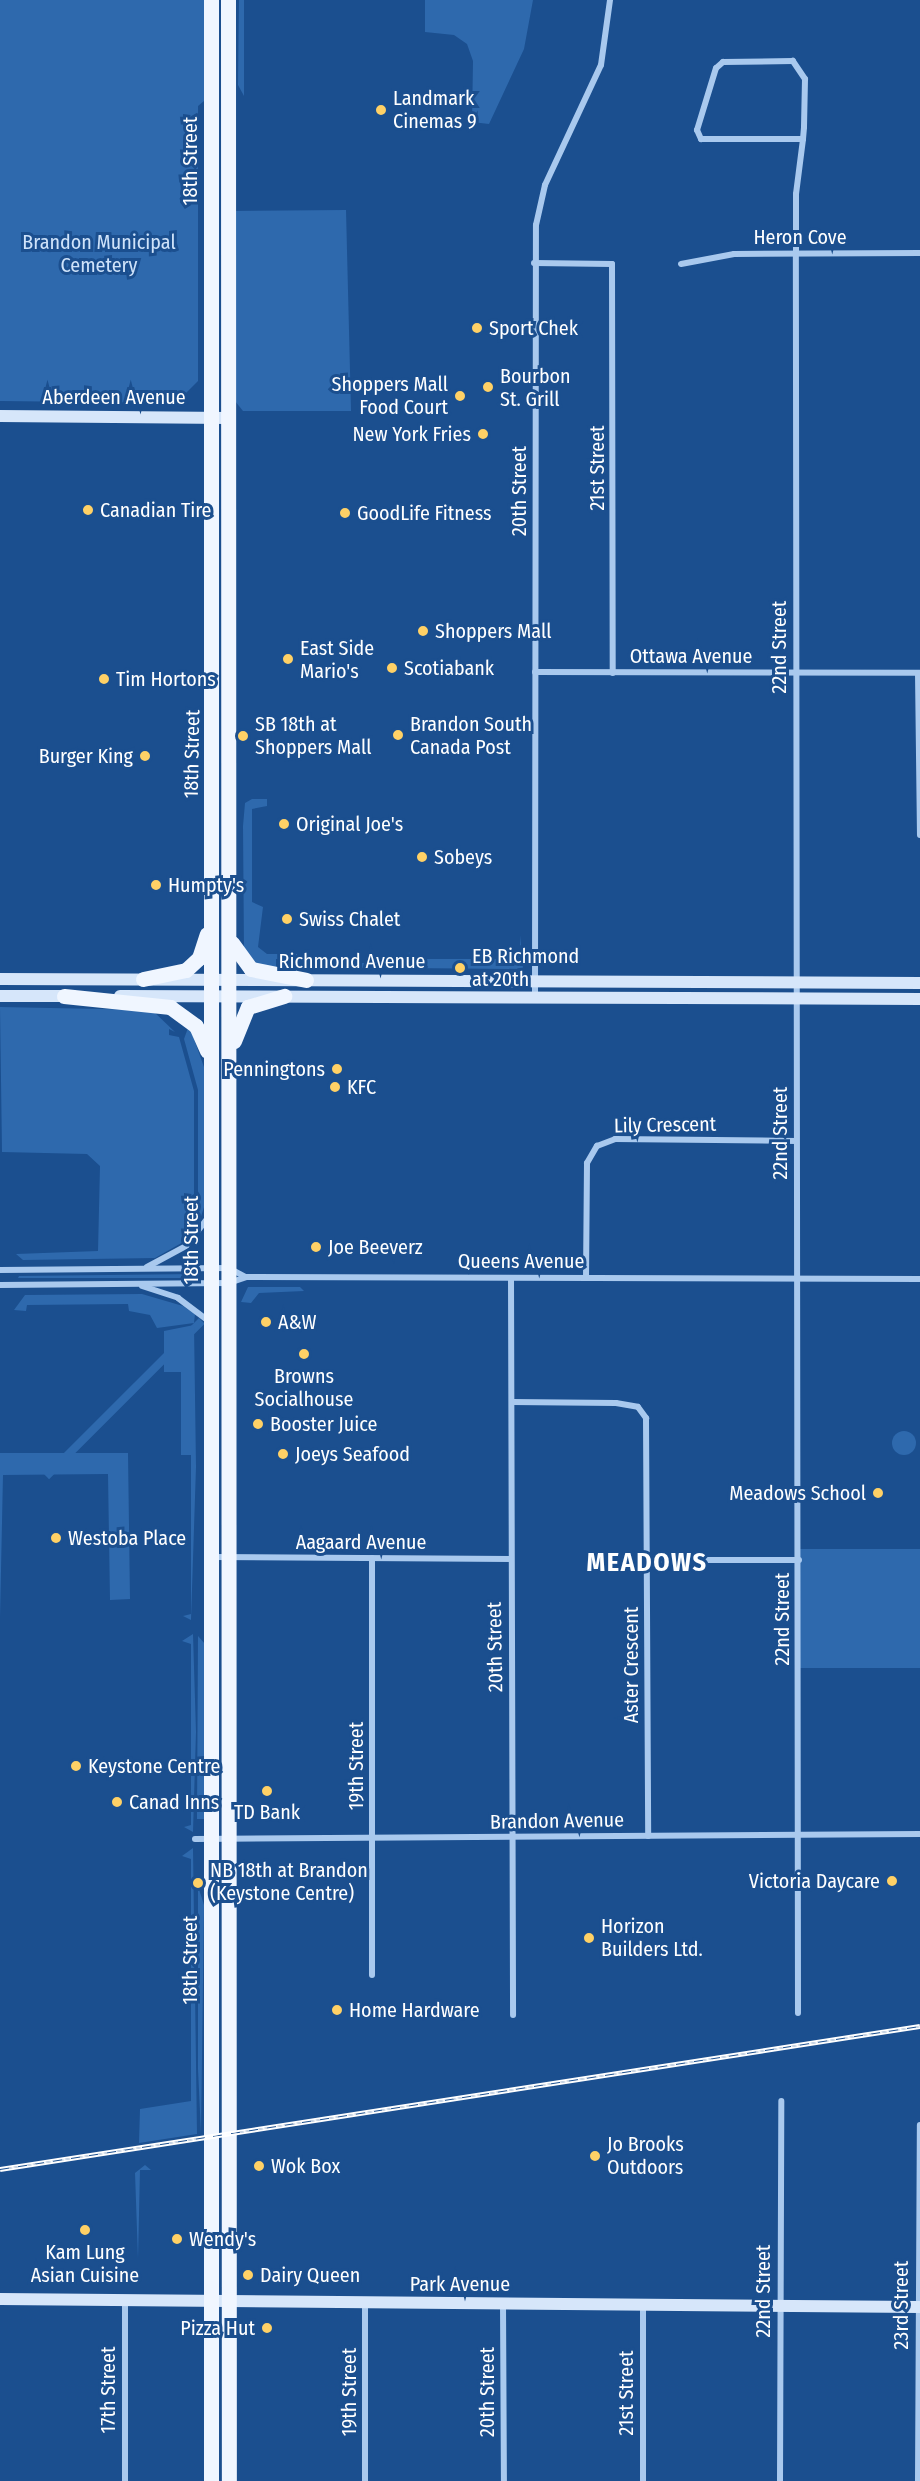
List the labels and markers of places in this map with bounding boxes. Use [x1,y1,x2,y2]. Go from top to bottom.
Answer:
place label: Landmark Cinemas 9 [393,86,477,133]
marker: Landmark Cinemas 9 [374,103,388,117]
place label: Sport Chek [489,316,578,340]
marker: Sport Chek [470,321,484,335]
place label: Bourbon St. Grill [500,364,571,411]
place label: Shoppers Mall Food Court [332,372,448,419]
marker: Bourbon St. Grill [481,380,495,394]
marker: Shoppers Mall Food Court [453,389,467,403]
place label: New York Fries [352,422,471,446]
marker: New York Fries [476,427,490,441]
place label: Canadian Tire [100,498,211,522]
place label: GoodLife Fitness [357,501,492,525]
marker: Canadian Tire [81,503,95,517]
marker: GoodLife Fitness [338,506,352,520]
place label: Shoppers Mall [435,619,551,643]
marker: Shoppers Mall [416,624,430,638]
place label: East Side Mario's [300,636,374,683]
marker: East Side Mario's [281,652,295,666]
place label: Scotiabank [404,656,494,680]
marker: Scotiabank [385,661,399,675]
place label: Tim Hortons [116,667,216,691]
marker: Tim Hortons [97,672,111,686]
place label: SB 18th at Shoppers Mall [255,712,371,759]
place label: Brandon South Canada Post [410,712,532,759]
marker: Brandon South Canada Post [391,728,405,742]
marker: SB 18th at Shoppers Mall [236,729,250,743]
place label: Burger King [39,744,133,768]
marker: Burger King [138,749,152,763]
place label: Original Joe's [296,812,403,836]
marker: Original Joe's [277,817,291,831]
place label: Sobeys [434,845,492,869]
marker: Sobeys [415,850,429,864]
place label: Humpty's [168,873,244,897]
marker: Humpty's [149,878,163,892]
place label: Swiss Chalet [299,907,400,931]
marker: Swiss Chalet [280,912,294,926]
place label: EB Richmond at 20th [472,945,579,992]
marker: EB Richmond at 20th [453,961,467,975]
place label: Penningtons [223,1057,325,1081]
marker: Penningtons [330,1062,344,1076]
place label: KFC [347,1075,376,1099]
marker: KFC [328,1080,342,1094]
place label: Joe Beeverz [328,1235,423,1259]
marker: Joe Beeverz [309,1240,323,1254]
place label: A&W [278,1310,317,1334]
marker: A&W [259,1315,273,1329]
marker: Browns Socialhouse [297,1347,311,1361]
place label: Browns Socialhouse [255,1364,353,1411]
place label: Booster Juice [270,1412,377,1436]
marker: Booster Juice [251,1417,265,1431]
place label: Joeys Seafood [295,1442,410,1466]
marker: Joeys Seafood [276,1447,290,1461]
place label: Meadows School [729,1481,866,1505]
marker: Meadows School [871,1486,885,1500]
place label: Westoba Place [68,1526,186,1550]
marker: Westoba Place [49,1531,63,1545]
place label: Keystone Centre [88,1754,220,1778]
marker: Keystone Centre [69,1759,83,1773]
marker: TD Bank [260,1784,274,1798]
place label: Canad Inns [129,1790,219,1814]
marker: Canad Inns [110,1795,124,1809]
place label: TD Bank [234,1800,300,1824]
place label: NB 18th at Brandon (Keystone Centre) [210,1859,368,1906]
place label: Victoria Daycare [749,1869,880,1893]
marker: Victoria Daycare [885,1874,899,1888]
marker: NB 18th at Brandon (Keystone Centre) [191,1876,205,1890]
place label: Horizon Builders Ltd. [601,1914,703,1961]
marker: Horizon Builders Ltd. [582,1931,596,1945]
place label: Home Hardware [349,1998,480,2022]
marker: Home Hardware [330,2003,344,2017]
place label: Jo Brooks Outdoors [607,2132,684,2179]
marker: Jo Brooks Outdoors [588,2149,602,2163]
place label: Wok Box [271,2154,340,2178]
marker: Wok Box [252,2159,266,2173]
marker: Kam Lung Asian Cuisine [78,2223,92,2237]
place label: Wendy's [189,2227,256,2251]
marker: Wendy's [170,2232,184,2246]
place label: Kam Lung Asian Cuisine [31,2240,139,2287]
place label: Dairy Queen [260,2263,360,2287]
marker: Dairy Queen [241,2268,255,2282]
place label: Pizza Hut [180,2316,255,2340]
marker: Pizza Hut [260,2321,274,2335]

